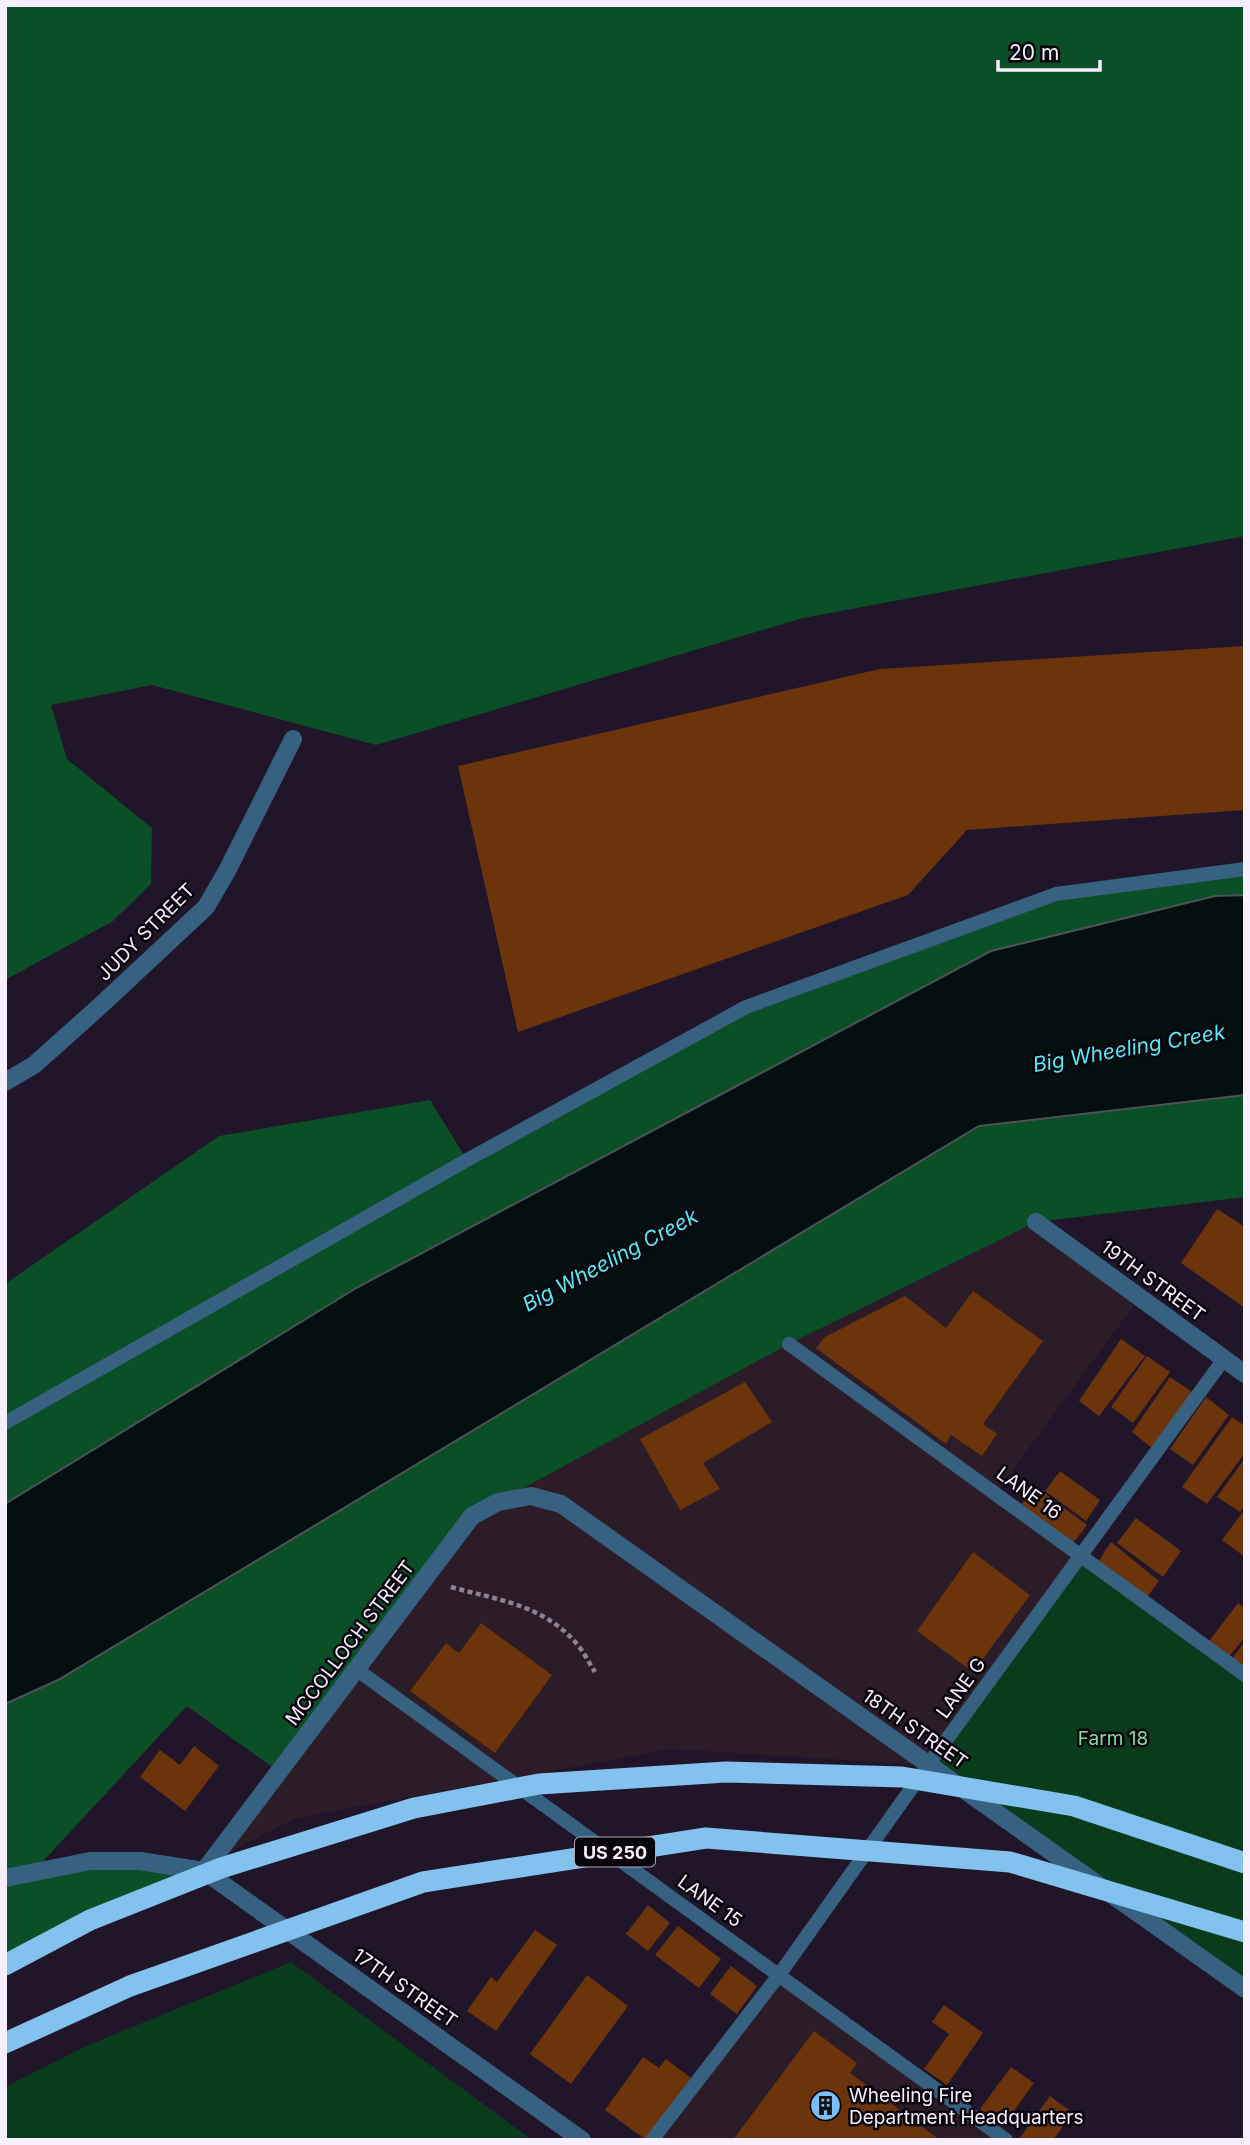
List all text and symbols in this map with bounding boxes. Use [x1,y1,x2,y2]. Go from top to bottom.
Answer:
scale bar [998,28,1100,72]
text: 20 m [1009,40,1059,65]
street label: JUDY STREET [93,879,199,985]
water label: Big Wheeling Creek [1031,1019,1228,1077]
water label: Big Wheeling Creek [518,1203,702,1317]
street label: 19TH STREET [1096,1236,1210,1326]
street label: LANE 16 [992,1462,1066,1524]
street label: MCCOLLOCH STREET [281,1556,419,1730]
street label: LANE G [931,1653,991,1723]
street label: 18TH STREET [858,1684,972,1774]
park label: Farm 18 [1078,1727,1148,1750]
road number: US 250 [575,1838,655,1866]
street label: LANE 15 [673,1870,747,1932]
street label: 17TH STREET [348,1944,462,2032]
place label: Wheeling Fire Department Headquarters [849,2084,1083,2129]
building icon: Wheeling Fire Department Headquarters [809,2089,843,2123]

